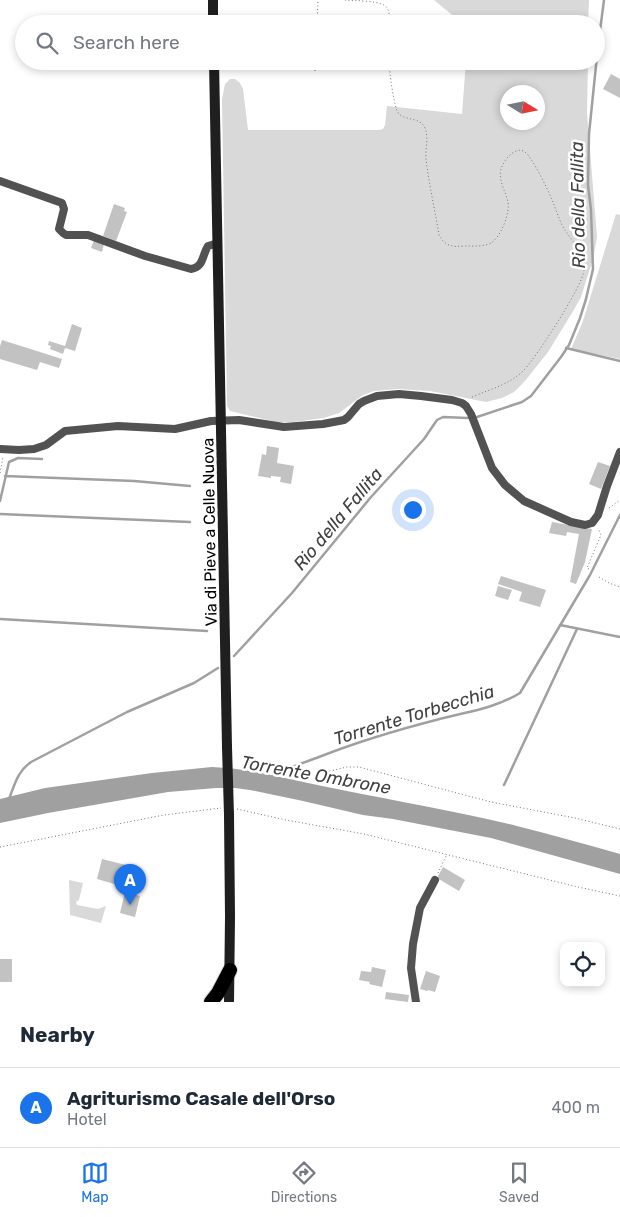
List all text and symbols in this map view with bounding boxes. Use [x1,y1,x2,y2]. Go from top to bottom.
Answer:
search box [15,15,605,70]
icon: search [33,29,61,57]
text: Search here [73,31,180,54]
north arrow [500,85,545,130]
water label: Rio della Fallita [566,141,590,269]
street label: Via di Pieve a Celle Nuova [198,438,221,626]
water label: Rio della Fallita [289,463,388,575]
your location [400,497,426,523]
water label: Torrente Torbecchia [331,680,497,750]
water label: Torrente Ombrone [239,751,393,799]
pin: A [114,864,146,905]
map controls [560,942,605,987]
button: locate [560,942,605,987]
text: Nearby [20,1022,95,1047]
text: Agriturismo Casale dell'Orso [67,1087,335,1110]
text: A [30,1098,42,1117]
text: 400 m [552,1098,600,1117]
text: Hotel [67,1110,107,1129]
tab: Map [81,1159,109,1206]
tab: Directions [271,1159,337,1206]
tab: Saved [499,1159,539,1206]

